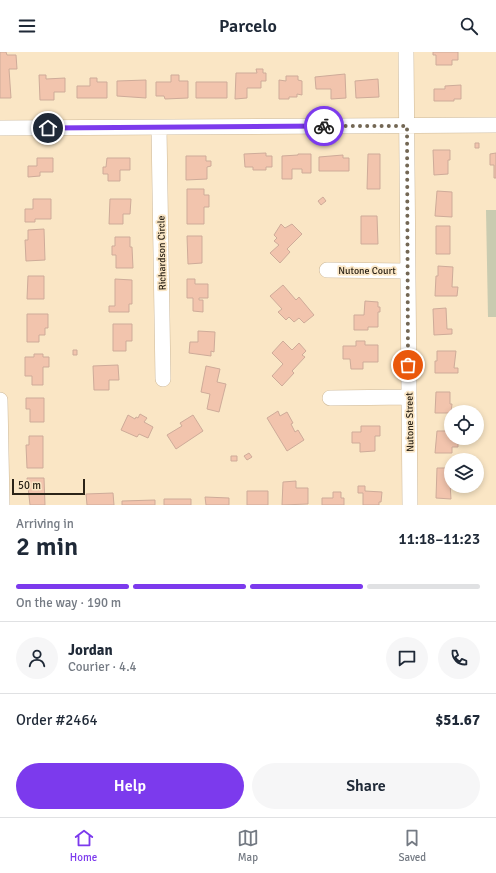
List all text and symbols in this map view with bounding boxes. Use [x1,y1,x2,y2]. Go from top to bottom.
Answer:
icon: menu [16,15,38,37]
text: Parcelo [219,15,277,37]
icon: search [458,15,480,37]
courier [304,106,344,146]
pin [31,111,65,145]
icon: bike [313,115,335,137]
icon: home [37,117,59,139]
street label: Richardson Circle [155,215,169,291]
street label: Nutone Court [338,265,396,277]
pin [391,348,425,382]
icon: bag [397,354,419,376]
street label: Nutone Street [403,392,417,452]
map controls [444,405,484,493]
button: locate [444,405,484,445]
button: layers [444,453,484,493]
scale bar [12,477,85,496]
text: 50 m [18,479,41,492]
text: Arriving in [16,516,74,532]
text: 11:18–11:23 [399,530,480,548]
text: 2 min [16,531,78,563]
text: On the way · 190 m [16,595,121,611]
button: person [16,637,58,679]
button: chat [386,637,428,679]
button: phone [438,637,480,679]
text: Jordan [68,641,113,659]
text: Courier · 4.4 [68,659,137,675]
text: Order #2464 [16,711,98,729]
text: $51.67 [435,711,480,729]
button: Help [16,763,244,809]
button: Share [252,763,480,809]
tab: Home [70,827,97,864]
tab: Map [237,827,259,864]
tab: Saved [398,827,426,864]

